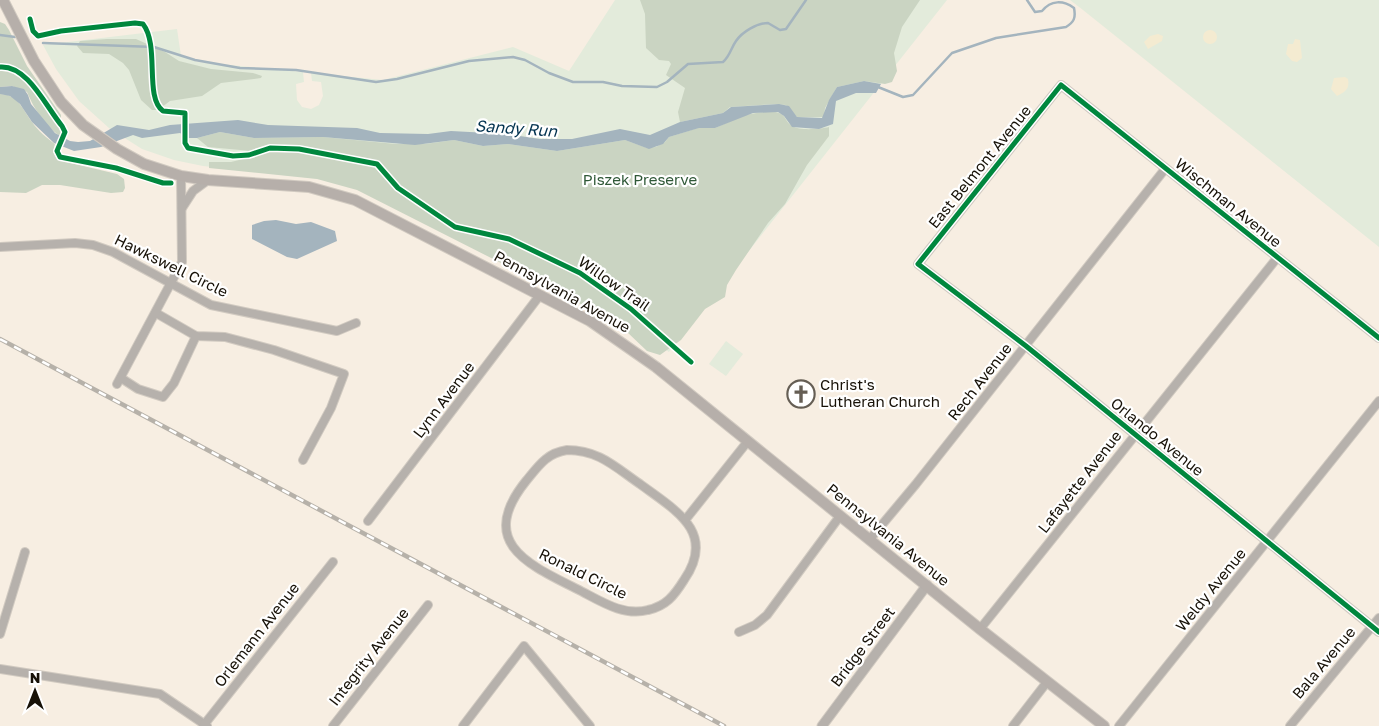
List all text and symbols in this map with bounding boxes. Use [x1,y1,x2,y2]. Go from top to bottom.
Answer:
street label: East Belmont Avenue [924,101,1034,231]
water label: Sandy Run [474,115,559,141]
street label: Wischman Avenue [1172,154,1286,251]
park label: Piszek Preserve [583,170,697,188]
street label: Hawkswell Circle [112,230,231,300]
street label: Pennsylvania Avenue [491,246,634,336]
street label: Willow Trail [575,252,654,315]
street label: Rech Avenue [944,339,1015,424]
street label: Lynn Avenue [409,357,478,441]
place label: Christ's Lutheran Church [820,375,940,410]
church icon: Christ's Lutheran Church [786,379,816,409]
street label: Orlando Avenue [1108,393,1208,479]
street label: Lafayette Avenue [1034,427,1125,536]
street label: Pennsylvania Avenue [824,479,954,589]
street label: Ronald Circle [536,544,631,602]
street label: Weldy Avenue [1171,544,1249,634]
street label: Orlemann Avenue [210,578,303,690]
street label: Bridge Street [826,603,898,690]
street label: Integrity Avenue [324,604,412,709]
street label: Bala Avenue [1288,622,1359,702]
north arrow [10,666,60,716]
text: N [30,669,40,686]

